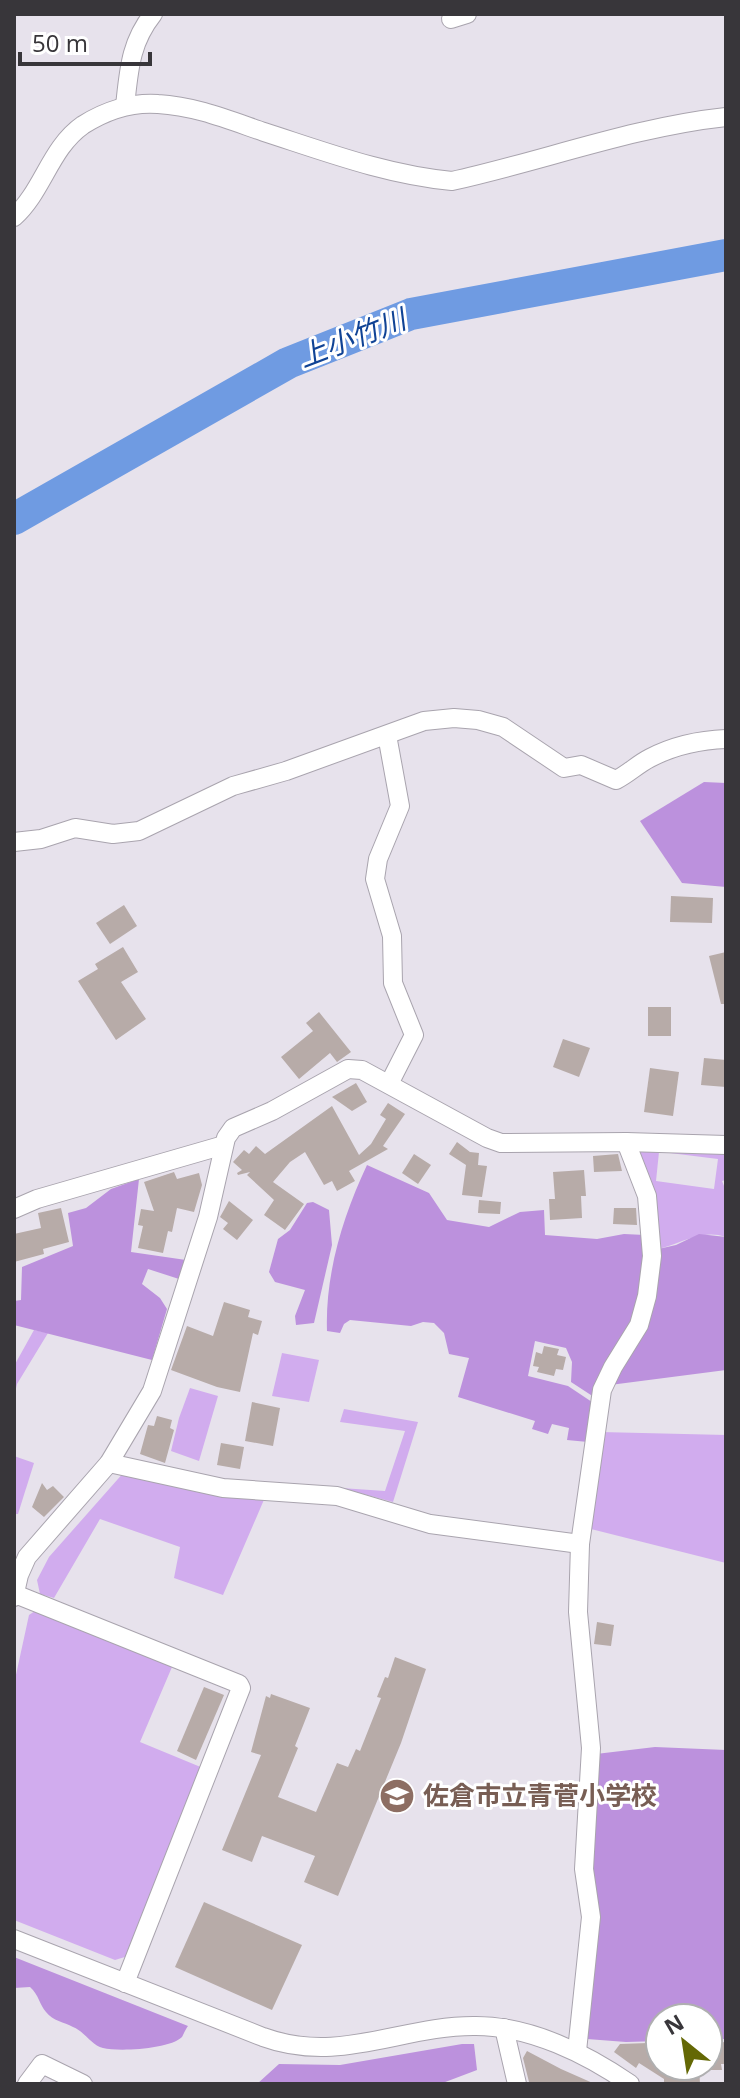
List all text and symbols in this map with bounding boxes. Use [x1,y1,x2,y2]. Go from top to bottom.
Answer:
scale bar [20,16,150,66]
text: 50 m [32,26,88,59]
water label: 上小竹川 [293,298,414,375]
school or university icon: 佐倉市立青菅小学校 [378,1777,416,1815]
place label: 佐倉市立青菅小学校 [423,1777,657,1813]
north arrow [644,2002,724,2082]
text: N [658,2006,689,2041]

